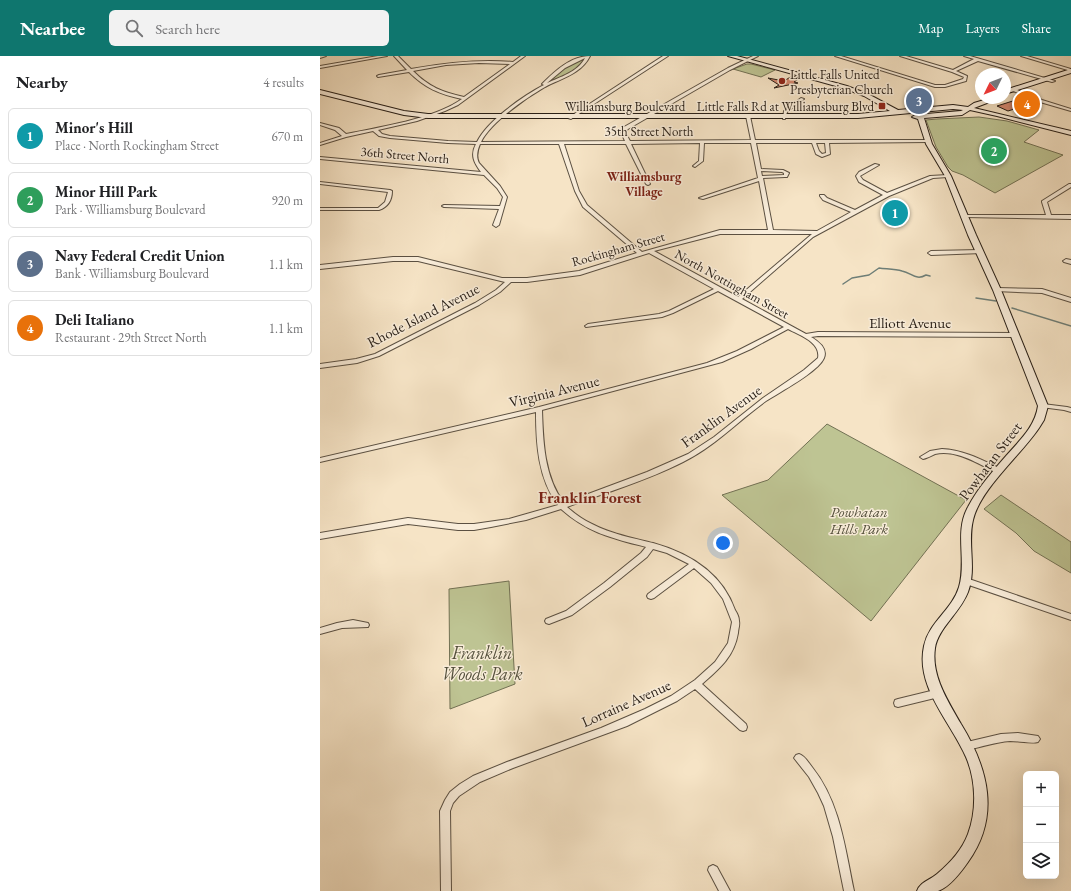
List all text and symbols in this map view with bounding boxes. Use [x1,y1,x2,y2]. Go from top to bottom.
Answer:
search box [109,10,389,46]
text: Nearbee [20,16,85,41]
icon: search [123,17,145,39]
text: Search here [155,19,220,38]
text: Map [918,19,943,37]
text: Layers [965,19,1000,37]
text: Share [1022,19,1051,37]
place label: Little Falls United Presbyterian Church [790,66,894,98]
north arrow [975,68,1011,104]
text: Nearby [16,71,68,93]
text: 4 results [263,74,304,91]
marker: Little Falls United Presbyterian Church [777,76,787,86]
pin: 3 [906,86,932,116]
pin: 4 [1014,89,1040,119]
street label: Williamsburg Boulevard [565,98,686,115]
place label: Little Falls Rd at Williamsburg Blvd [697,98,874,115]
marker: Little Falls Rd at Williamsburg Blvd [877,101,887,111]
text: Minor's Hill [55,118,133,137]
street label: 35th Street North [605,123,694,140]
text: 1 [27,128,33,145]
text: 670 m [272,128,303,145]
pin: 2 [981,136,1007,166]
text: Place · North Rockingham Street [55,137,219,154]
street label: 36th Street North [360,143,450,167]
district label: Williamsburg Village [607,168,682,200]
text: Minor Hill Park [55,182,157,201]
text: 2 [27,192,33,209]
text: 920 m [272,192,303,209]
pin: 1 [882,198,908,228]
text: Park · Williamsburg Boulevard [55,201,206,218]
street label: Rockingham Street [570,228,666,270]
street label: North Nottingham Street [672,245,792,323]
text: Navy Federal Credit Union [55,246,225,265]
text: 3 [27,256,33,273]
text: 1.1 km [269,256,303,273]
text: Bank · Williamsburg Boulevard [55,265,209,282]
street label: Rhode Island Avenue [364,278,482,351]
text: Deli Italiano [55,310,134,329]
street label: Elliott Avenue [869,313,951,332]
text: 4 [27,320,33,337]
text: 1.1 km [269,320,303,337]
text: Restaurant · 29th Street North [55,329,207,346]
street label: Virginia Avenue [507,371,601,411]
street label: Franklin Avenue [677,380,765,452]
street label: Powhatan Street [954,418,1026,504]
district label: Franklin Forest [538,487,642,508]
park label: Powhatan Hills Park [829,502,888,538]
your location [713,533,733,553]
park label: Franklin Woods Park [441,641,523,685]
street label: Lorraine Avenue [578,675,674,731]
map controls [1023,771,1059,879]
button: + [1023,771,1059,807]
button: − [1023,807,1059,843]
button: layers [1023,843,1059,879]

